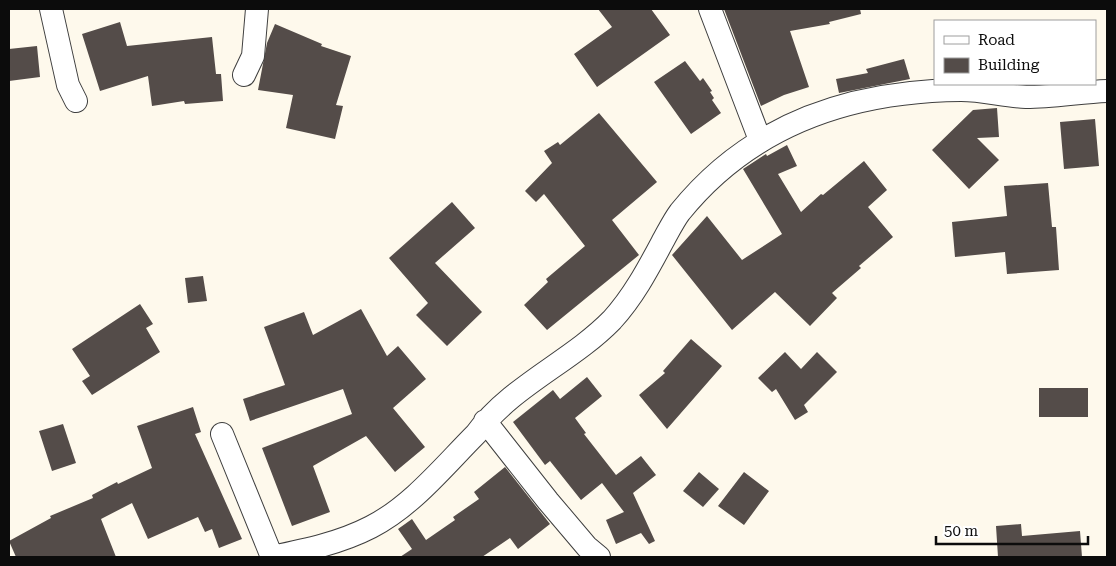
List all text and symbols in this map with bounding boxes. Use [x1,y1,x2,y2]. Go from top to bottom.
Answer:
legend [934,20,1096,85]
text: Road [978,31,1015,49]
text: Building [978,56,1040,74]
scale bar [936,514,1088,546]
text: 50 m [944,522,979,540]

